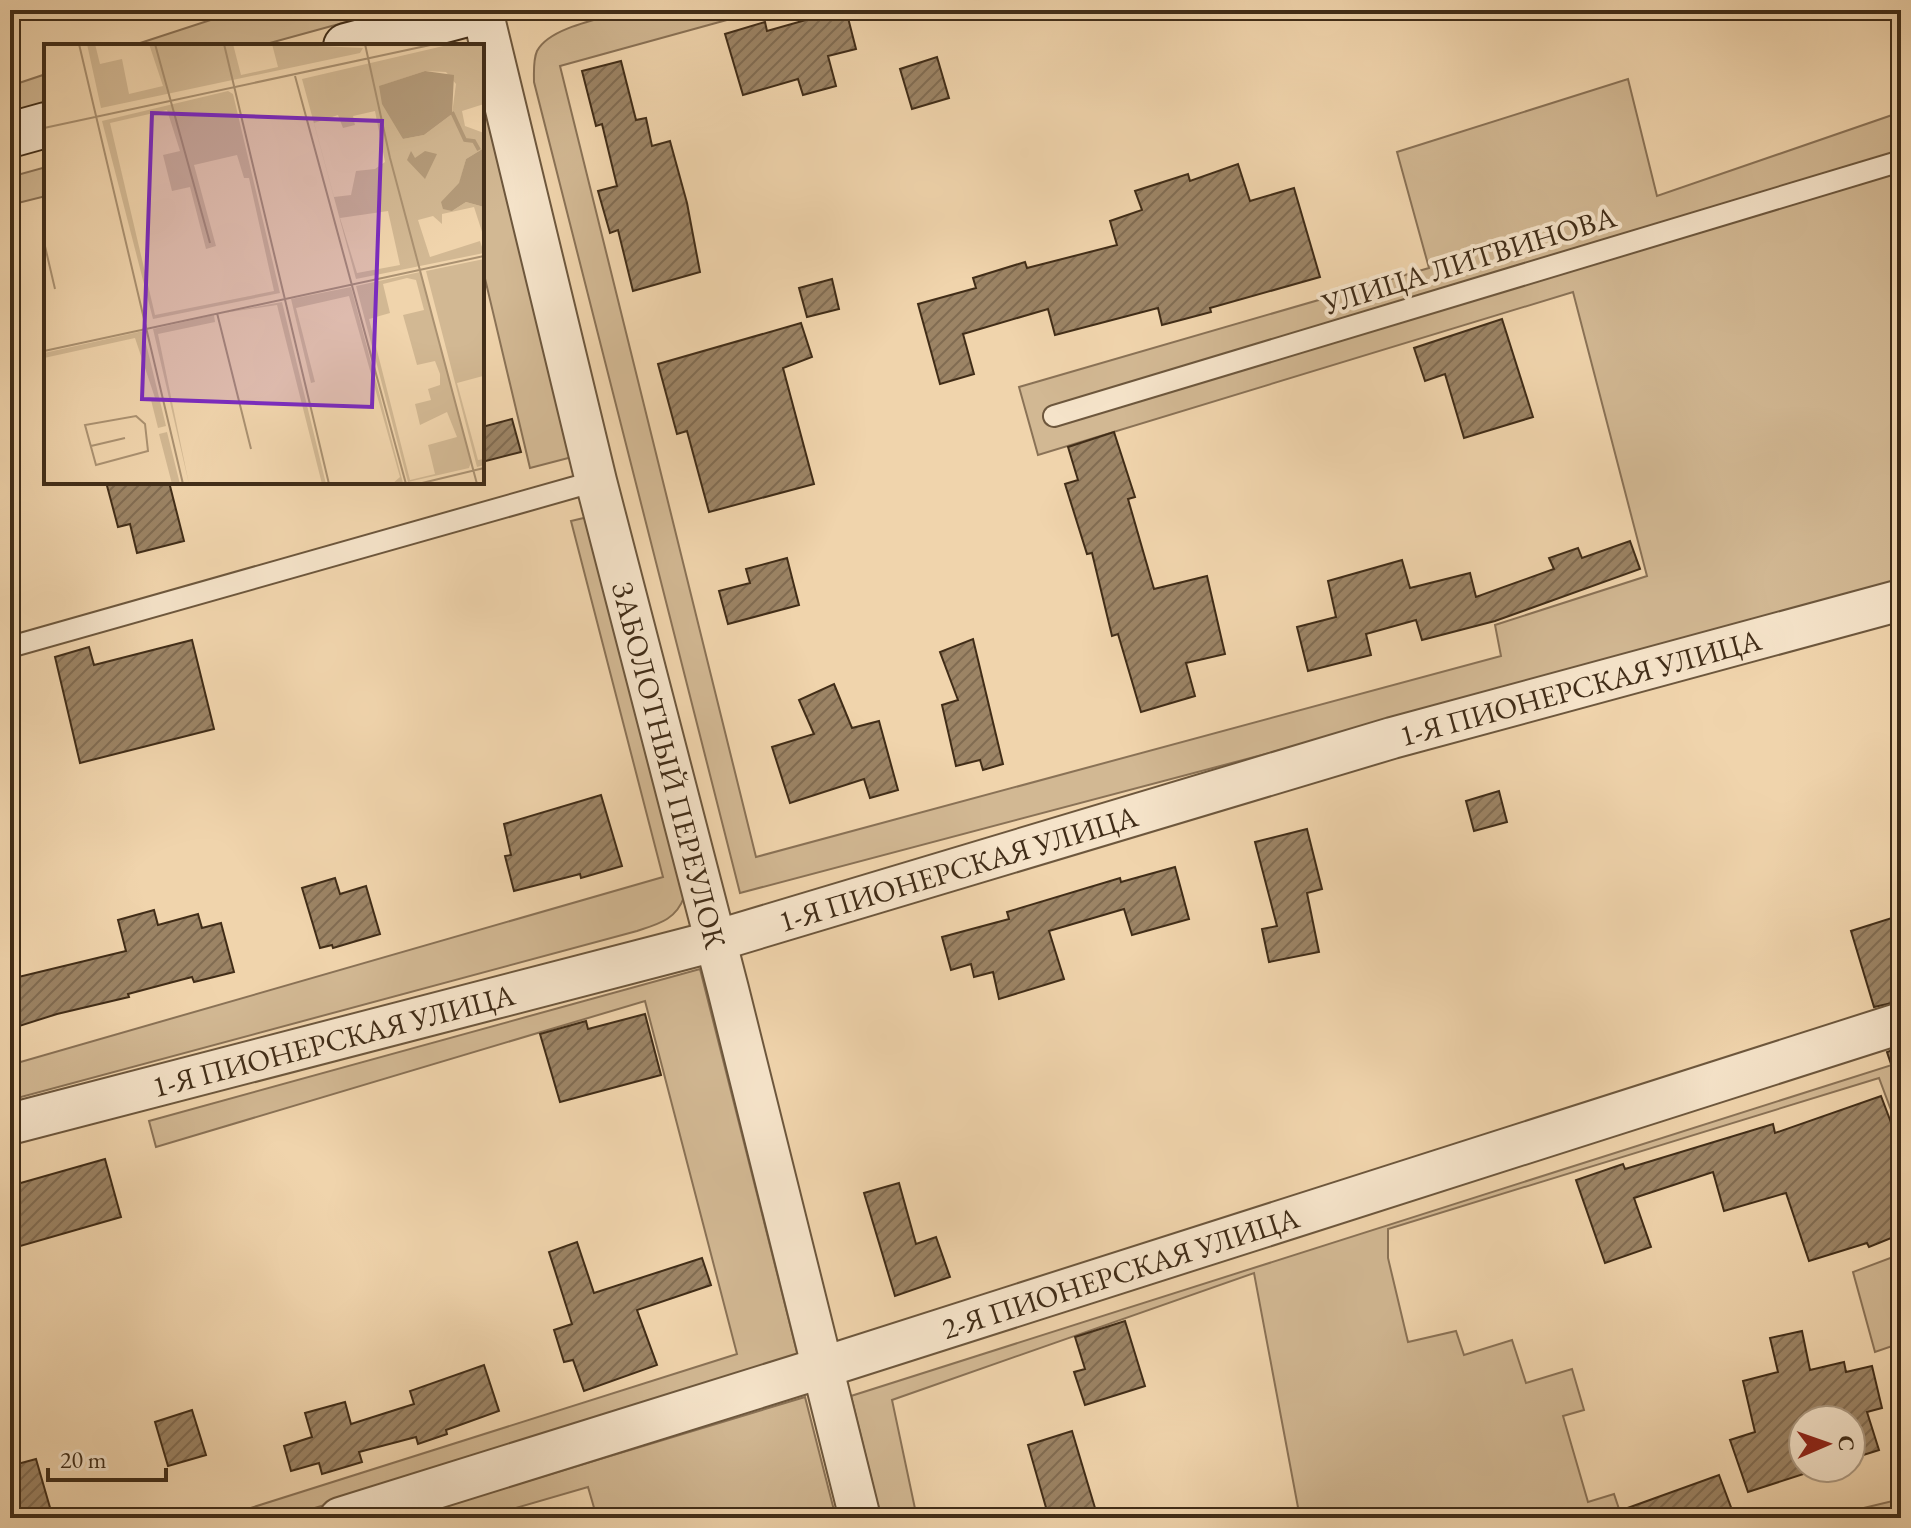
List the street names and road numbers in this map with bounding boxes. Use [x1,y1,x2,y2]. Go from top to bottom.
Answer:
street label: УЛИЦА ЛИТВИНОВА [1316,197,1621,324]
street label: ЗАБОЛОТНЫЙ ПЕРЕУЛОК [604,578,736,952]
street label: 1-Я ПИОНЕРСКАЯ УЛИЦА [1395,619,1765,755]
street label: 1-Я ПИОНЕРСКАЯ УЛИЦА [774,796,1142,940]
street label: 1-Я ПИОНЕРСКАЯ УЛИЦА [148,974,519,1106]
street label: 2-Я ПИОНЕРСКАЯ УЛИЦА [937,1197,1304,1348]

